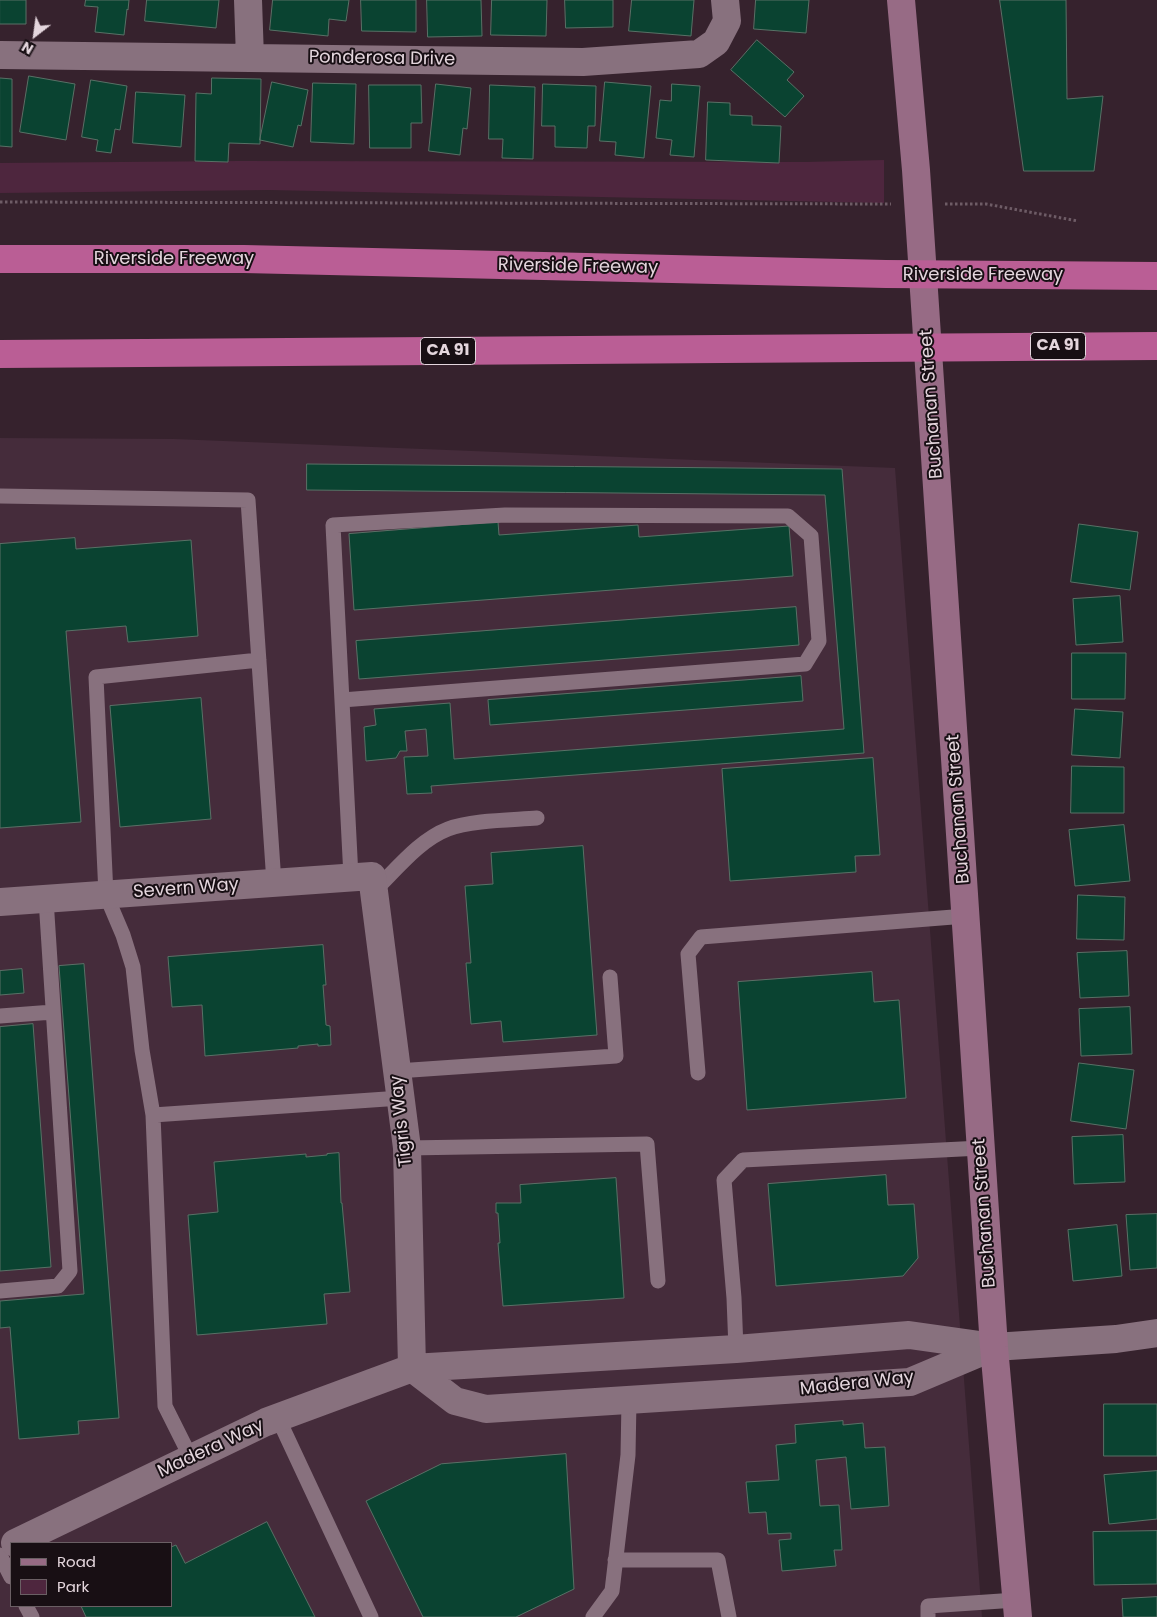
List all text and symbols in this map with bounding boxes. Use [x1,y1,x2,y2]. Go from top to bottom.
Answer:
north arrow [10,10,60,60]
text: N [18,37,37,59]
street label: Ponderosa Drive [309,47,455,71]
street label: Riverside Freeway [94,248,254,270]
street label: Riverside Freeway [498,255,658,279]
street label: Riverside Freeway [903,264,1063,286]
street label: Buchanan Street [916,328,948,480]
road number: CA 91 [1030,332,1086,360]
road number: CA 91 [420,338,476,364]
street label: Buchanan Street [943,733,975,885]
street label: Severn Way [132,875,240,903]
street label: Tigris Way [386,1074,418,1168]
street label: Buchanan Street [969,1137,1001,1289]
street label: Madera Way [799,1367,915,1401]
street label: Madera Way [155,1415,267,1483]
legend [10,1542,172,1607]
text: Road [57,1551,96,1572]
text: Park [57,1576,89,1597]

